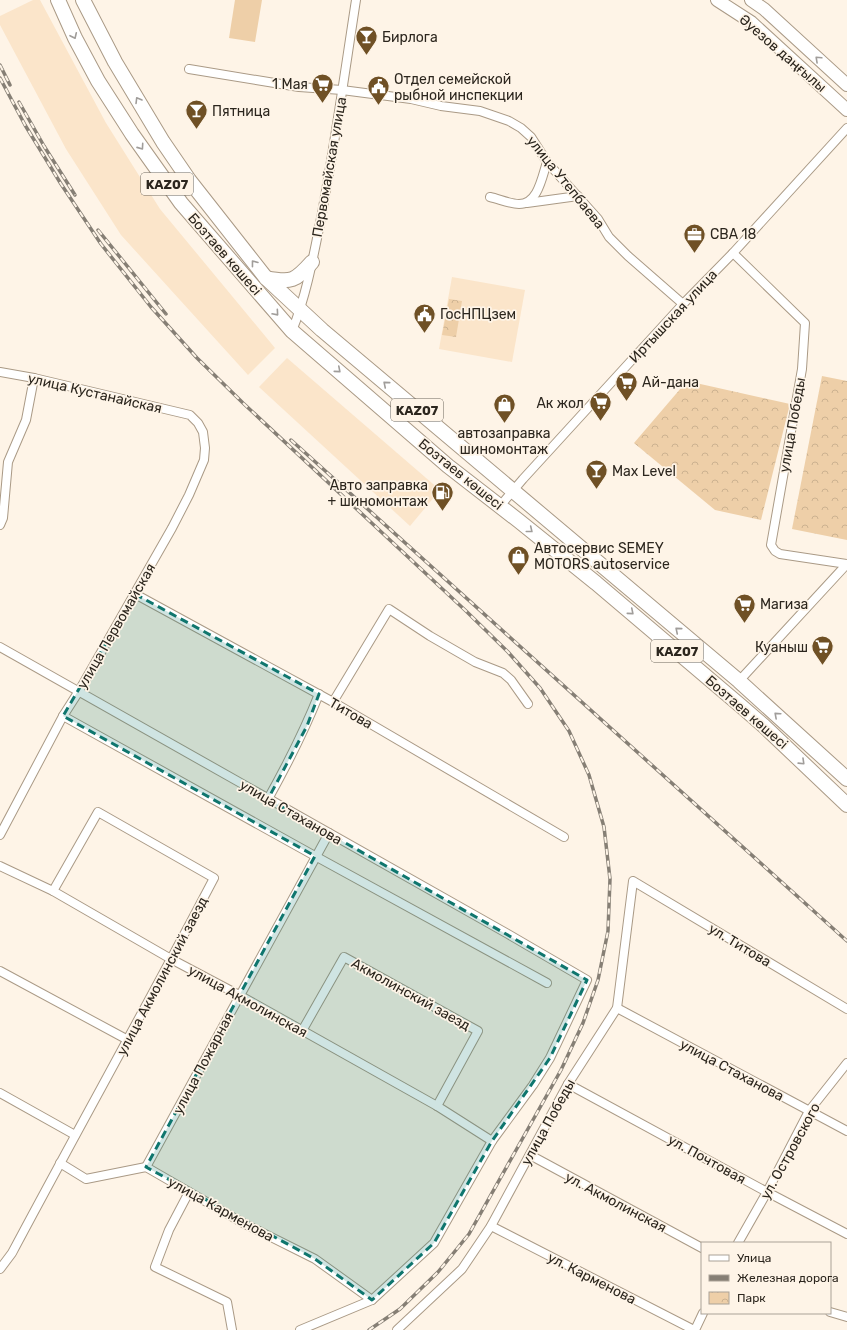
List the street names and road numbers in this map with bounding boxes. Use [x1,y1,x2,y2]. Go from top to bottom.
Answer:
street label: Әуезов даңғылы [736,11,830,96]
street label: Первомайская улица [309,96,350,239]
street label: улица Утепбаева [523,132,608,232]
road number: KAZ07 [141,173,193,195]
street label: Бозтаев көшесі [184,210,265,299]
street label: Иртышская улица [626,266,721,366]
street label: улица Кустанайская [26,370,164,417]
street label: улица Победы [776,376,809,474]
road number: KAZ07 [391,399,443,421]
street label: Бозтаев көшесі [415,435,506,514]
street label: улица Первомайская [74,560,159,692]
road number: KAZ07 [651,640,703,662]
street label: Бозтаев көшесі [702,672,791,753]
street label: Титова [326,694,376,733]
street label: улица Стаханова [237,776,345,849]
street label: улица Акмолинский заезд [113,894,212,1058]
street label: ул. Титова [705,920,774,971]
street label: Акмолинский заезд [348,955,473,1034]
street label: улица Акмолинская [185,962,310,1041]
street label: улица Пожарная [169,1009,237,1117]
street label: улица Стаханова [677,1036,787,1105]
street label: улица Победы [518,1076,579,1168]
street label: ул. Островского [757,1100,824,1202]
street label: ул. Почтовая [665,1131,749,1188]
street label: ул. Акмолинская [562,1169,669,1236]
street label: улица Карменова [165,1173,277,1246]
street label: ул. Карменова [545,1249,639,1308]

